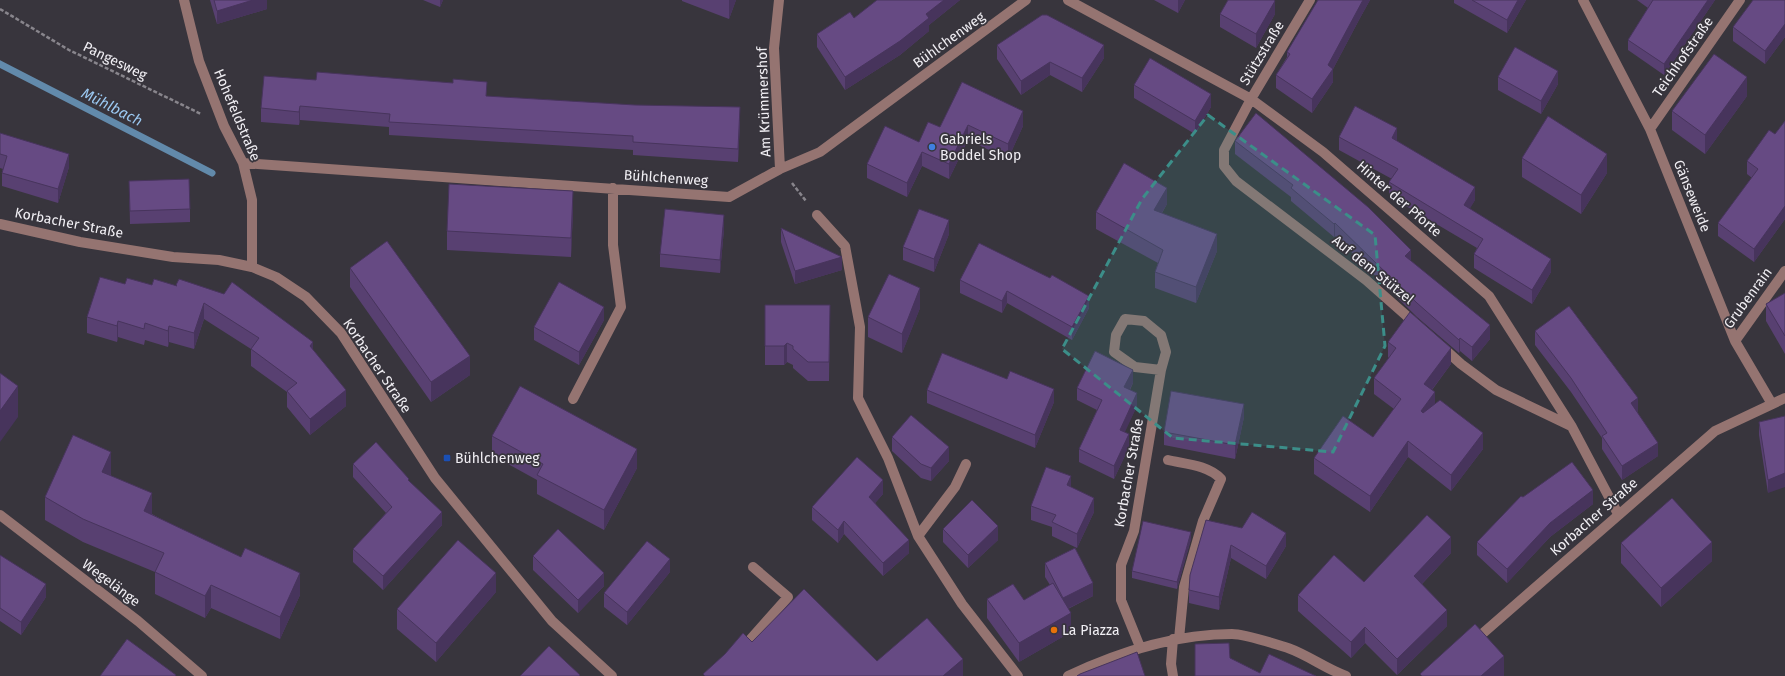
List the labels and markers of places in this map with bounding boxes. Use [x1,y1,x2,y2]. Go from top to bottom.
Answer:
place label: Gabriels Boddel Shop [940,131,1021,164]
marker: Gabriels Boddel Shop [927,142,937,152]
place label: Bühlchenweg [455,450,540,467]
marker: Bühlchenweg [442,453,452,463]
place label: La Piazza [1062,622,1120,639]
marker: La Piazza [1049,625,1059,635]

